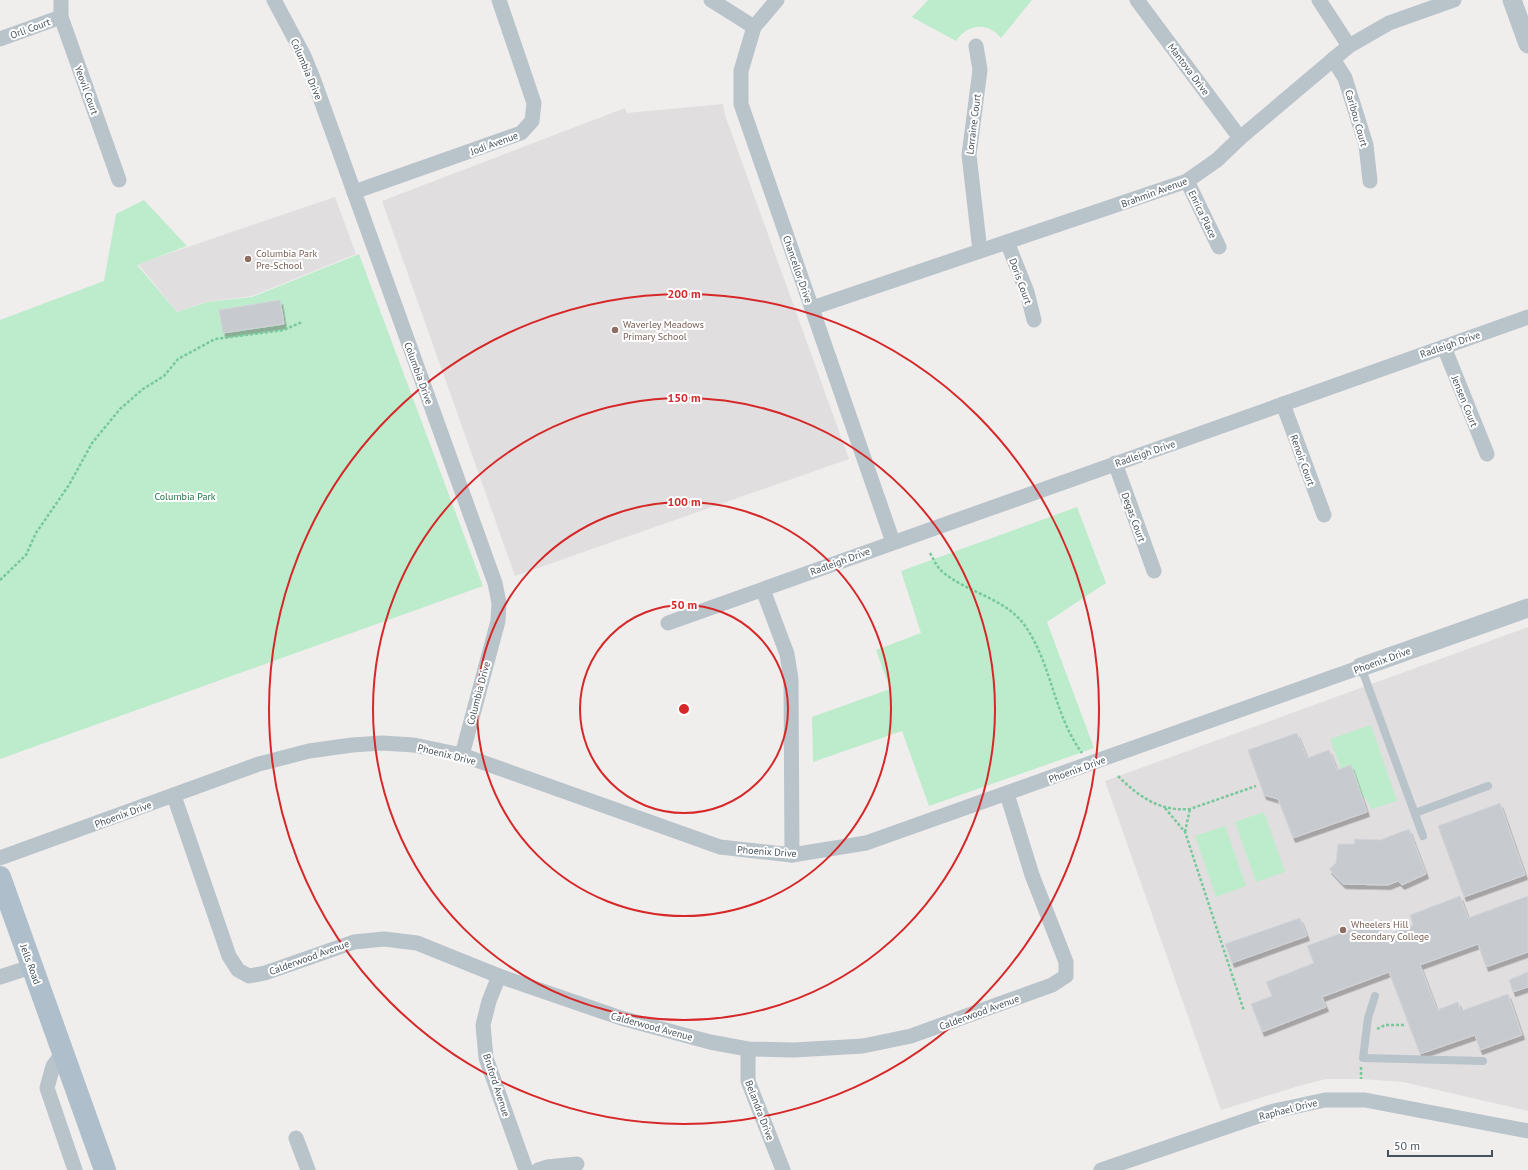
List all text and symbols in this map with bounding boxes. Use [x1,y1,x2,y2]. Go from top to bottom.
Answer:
street label: Orli Court [8,15,53,42]
street label: Columbia Drive [288,37,325,102]
street label: Mantova Drive [1165,41,1212,98]
street label: Yeovil Court [72,64,102,117]
street label: Caribou Court [1342,88,1371,149]
street label: Lorraine Court [963,92,984,155]
street label: Jodi Avenue [468,129,520,158]
street label: Brahmin Avenue [1119,174,1189,210]
street label: Enrica Place [1185,188,1220,240]
street label: Chancellor Drive [780,234,815,305]
place label: Columbia Park Pre-School [256,247,317,272]
marker: Columbia Park Pre-School [243,254,253,264]
street label: Doris Court [1006,256,1035,307]
text: 200 m [667,286,701,301]
place label: Waverley Meadows Primary School [623,318,704,343]
marker: Waverley Meadows Primary School [610,325,620,335]
street label: Radleigh Drive [1418,328,1482,361]
street label: Columbia Drive [401,340,436,406]
street label: Jensen Court [1448,373,1481,429]
text: 150 m [667,390,701,405]
street label: Renoir Court [1287,433,1318,488]
street label: Radleigh Drive [1113,437,1177,470]
park label: Columbia Park [154,490,216,503]
street label: Degas Court [1119,491,1149,544]
text: 100 m [667,494,701,509]
street label: Radleigh Drive [808,545,872,578]
text: 50 m [671,597,697,612]
street label: Phoenix Drive [1352,644,1412,677]
street label: Columbia Drive [464,660,493,726]
centre of rings [677,702,691,716]
street label: Phoenix Drive [416,741,477,768]
street label: Phoenix Drive [1047,753,1107,786]
street label: Phoenix Drive [93,798,153,831]
street label: Phoenix Drive [737,843,797,860]
place label: Wheelers Hill Secondary College [1351,918,1429,943]
marker: Wheelers Hill Secondary College [1338,925,1348,935]
street label: Calderwood Avenue [267,937,351,978]
street label: Jells Road [17,941,44,986]
street label: Calderwood Avenue [937,992,1021,1033]
street label: Calderwood Avenue [610,1009,694,1044]
street label: Bruford Avenue [480,1052,513,1118]
street label: Belandra Drive [742,1078,777,1142]
street label: Raphael Drive [1258,1096,1319,1123]
scale bar [1388,1132,1492,1158]
text: 50 m [1394,1138,1420,1153]

